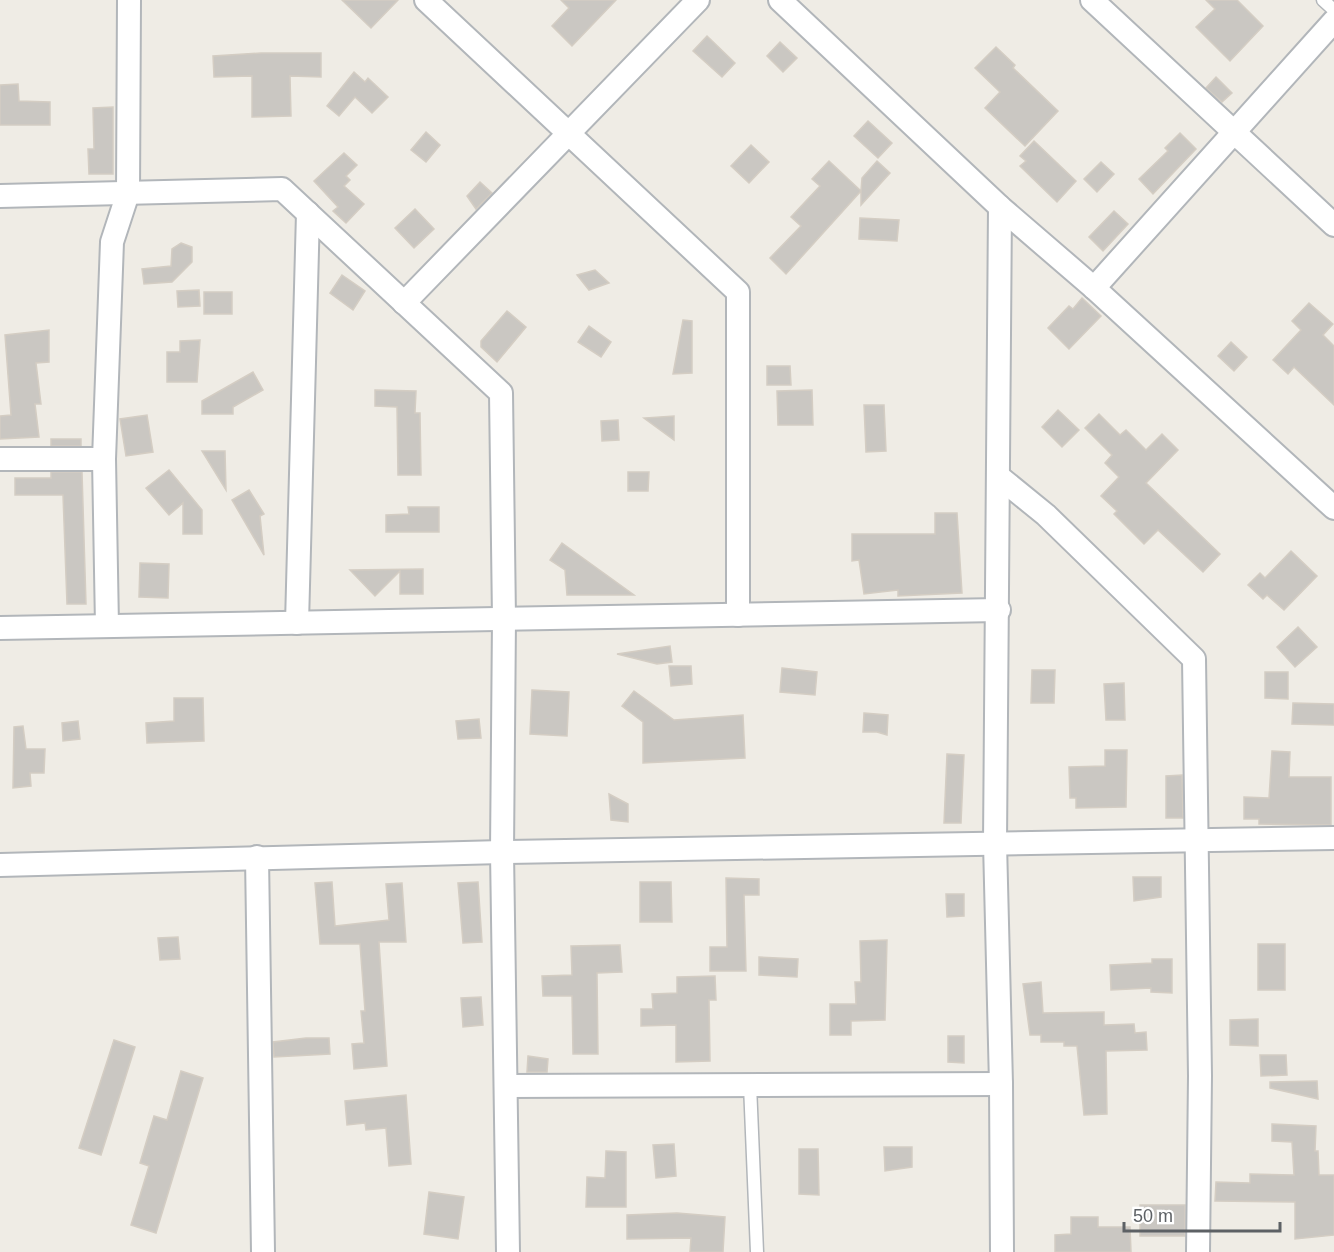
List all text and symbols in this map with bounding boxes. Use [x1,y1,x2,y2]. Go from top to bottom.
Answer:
scale bar [1124,1195,1280,1233]
text: 50 m [1133,1206,1173,1226]

